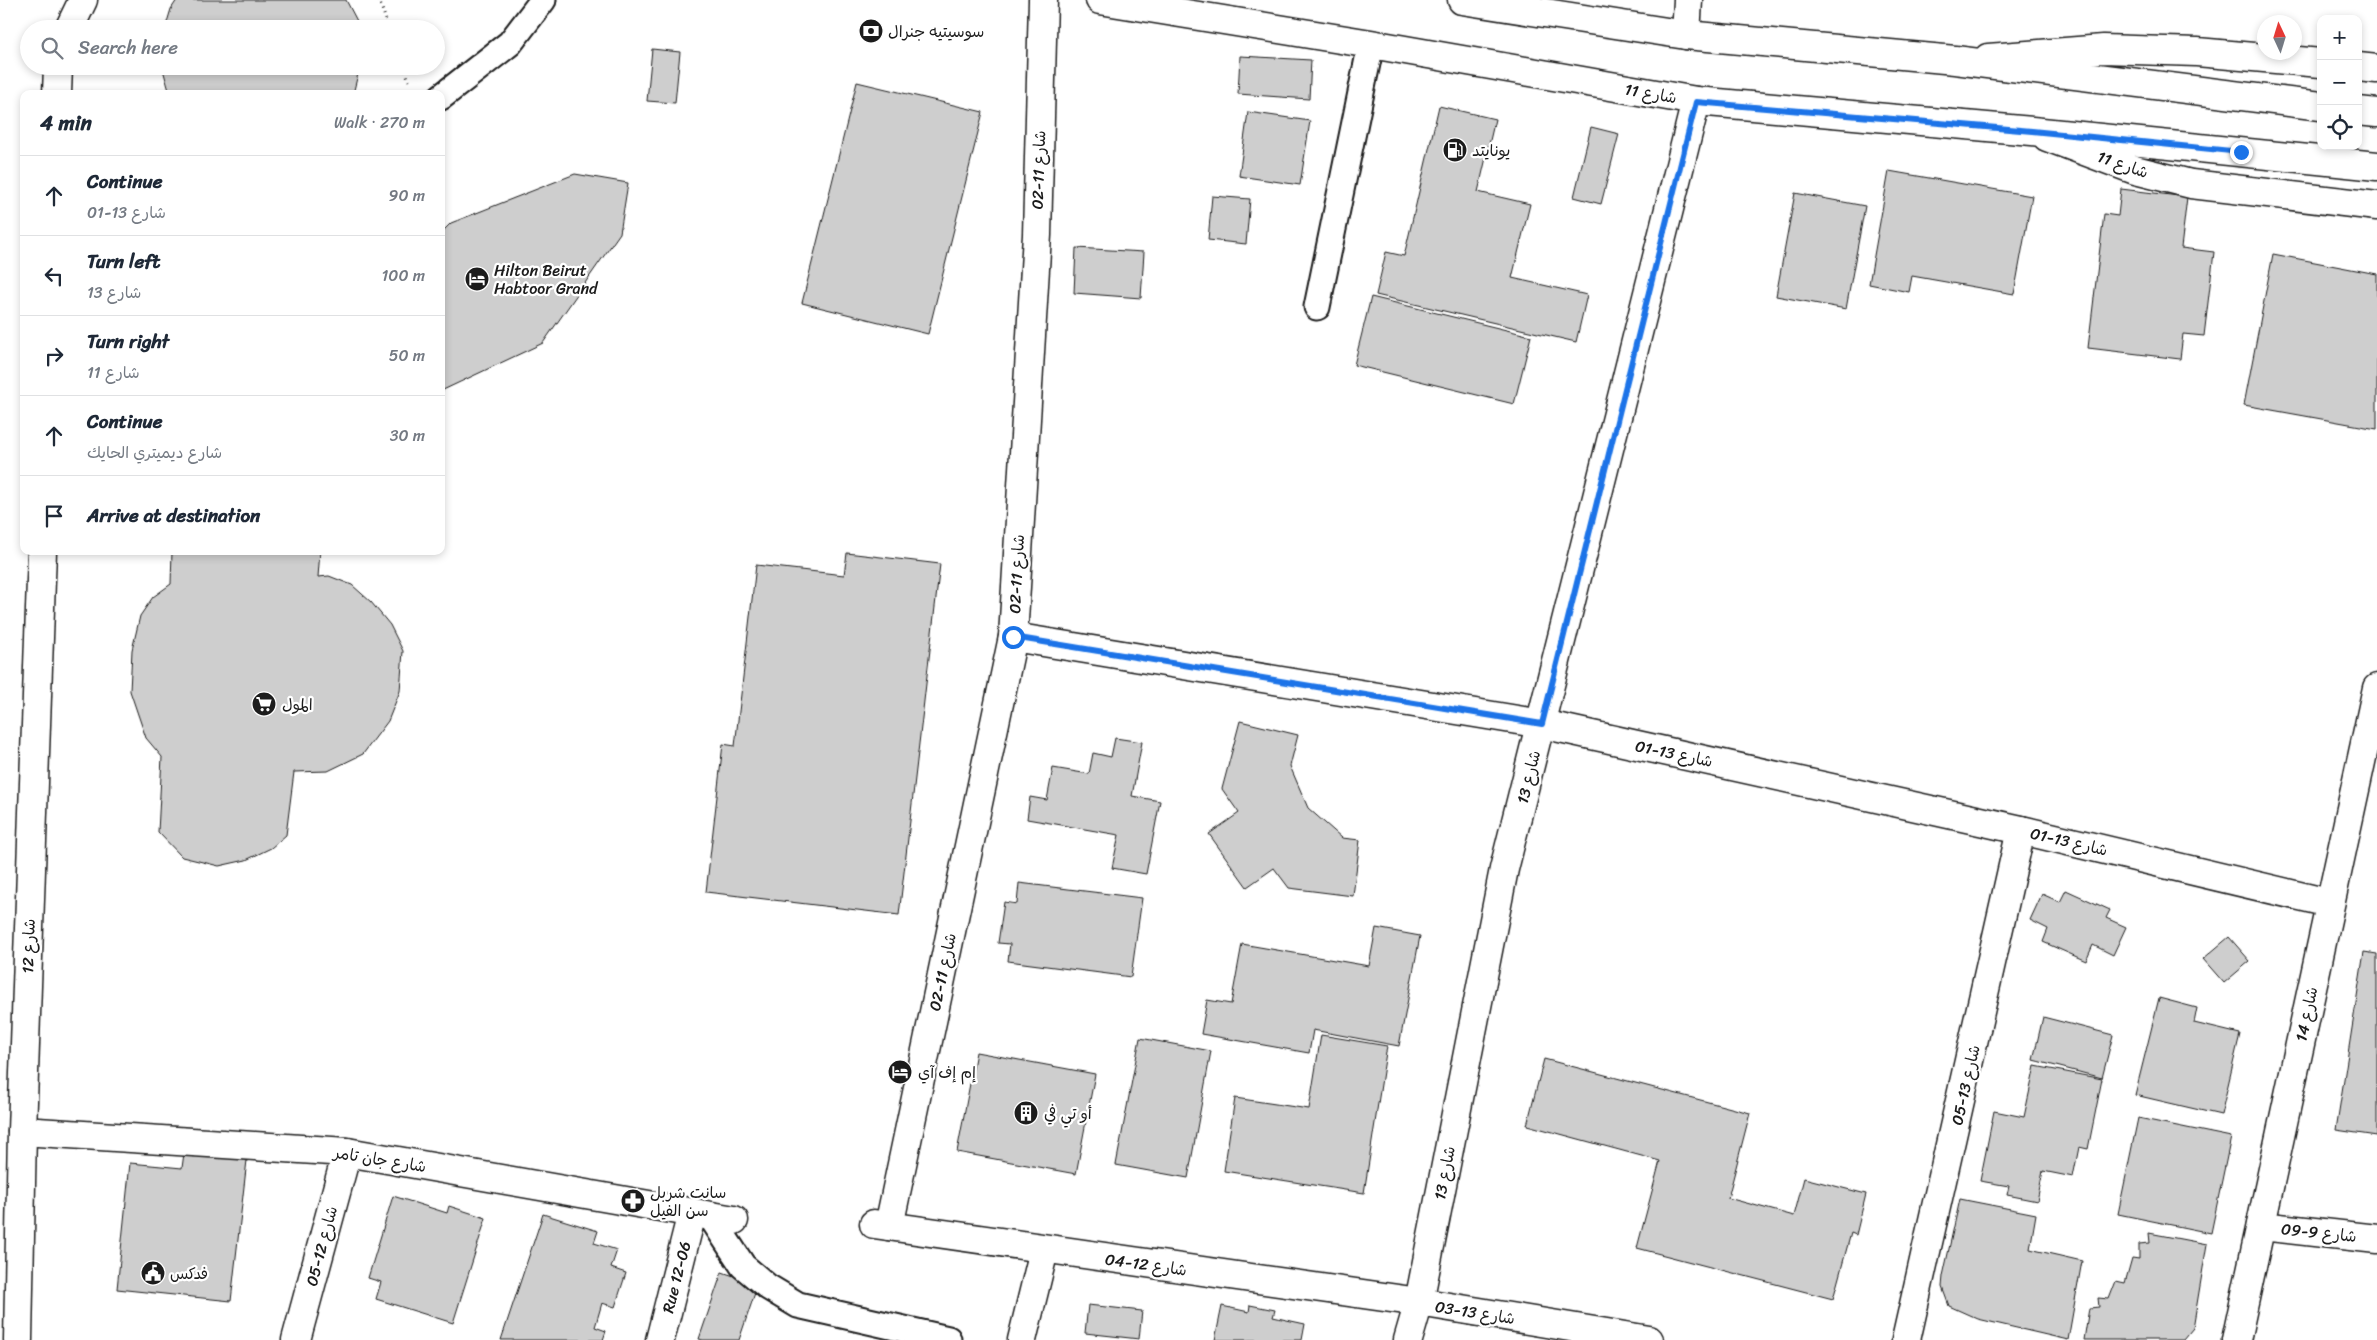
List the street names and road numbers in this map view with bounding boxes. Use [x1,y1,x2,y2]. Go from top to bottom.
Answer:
street label: شارع 11 [1623,75,1679,112]
street label: شارع 11-02 [1023,130,1054,210]
street label: شارع 11 [2093,142,2152,187]
street label: شارع 11-02 [1000,534,1033,614]
street label: شارع 13-01 [1632,731,1715,776]
street label: شارع 13 [1508,747,1549,807]
street label: شارع 13-01 [2027,818,2111,864]
street label: شارع 12 [13,918,44,974]
street label: شارع 11-02 [920,930,965,1014]
street label: شارع 14 [2287,984,2326,1044]
street label: شارع 13-05 [1942,1042,1989,1128]
street label: شارع جان تامر [330,1138,428,1181]
street label: شارع 13 [1425,1144,1464,1203]
street label: شارع 12-05 [297,1203,346,1290]
street label: شارع 9-09 [2280,1214,2358,1251]
street label: Rue 12-06 [653,1238,699,1316]
street label: شارع 12-04 [1103,1244,1189,1285]
street label: شارع 13-03 [1433,1292,1517,1333]

